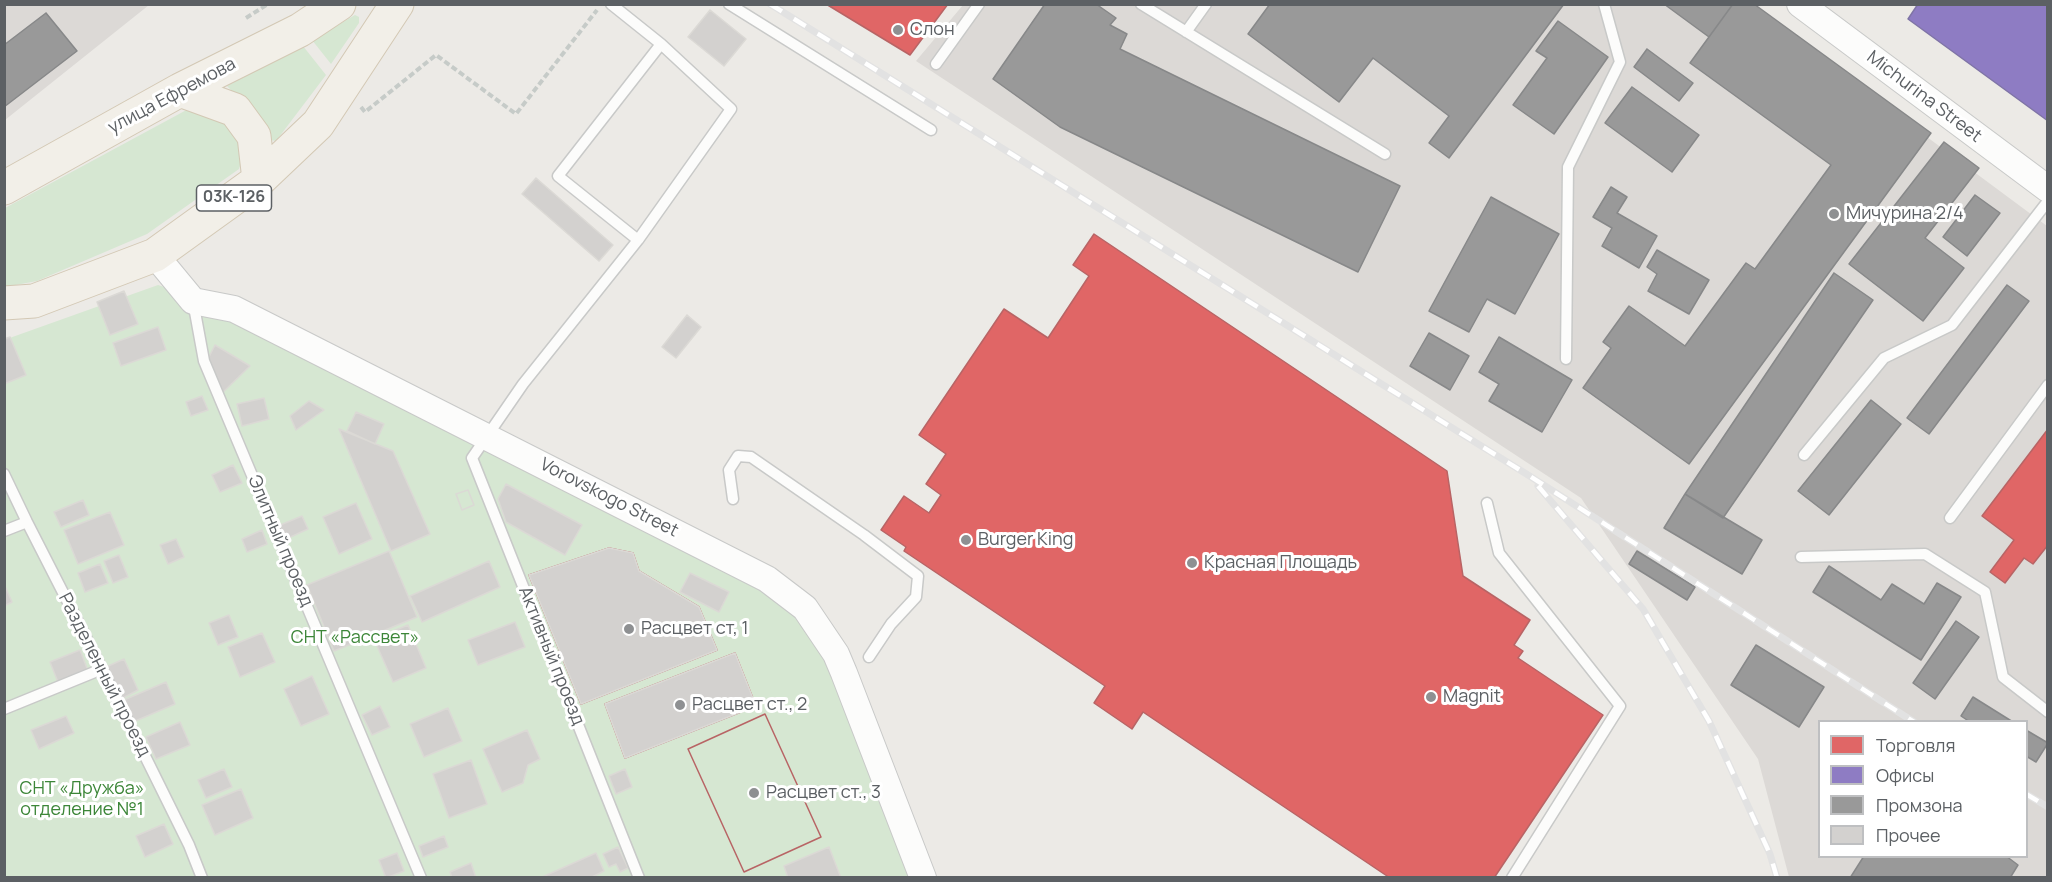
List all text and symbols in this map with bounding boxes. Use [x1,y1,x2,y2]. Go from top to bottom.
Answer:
place label: Слон [910,19,955,41]
marker: Слон [891,23,905,37]
street label: Michurina Street [1862,47,1986,147]
street label: улица Ефремова [105,53,239,139]
road number: 03К-126 [196,185,272,211]
place label: Мичурина 2/4 [1846,203,1964,225]
marker: Мичурина 2/4 [1827,207,1841,221]
street label: Vorovskogo Street [536,454,682,542]
street label: Элитный проезд [243,472,317,610]
place label: Burger King [978,529,1073,551]
marker: Burger King [959,533,973,547]
place label: Красная Площадь [1204,552,1357,574]
marker: Красная Площадь [1185,556,1199,570]
street label: Активный проезд [513,584,589,728]
street label: Разделенный проезд [53,589,155,761]
place label: Расцвет ст, 1 [641,618,749,640]
marker: Расцвет ст, 1 [622,622,636,636]
park label: СНТ «Рассвет» [291,627,419,649]
place label: Magnit [1443,686,1501,708]
marker: Magnit [1424,690,1438,704]
place label: Расцвет ст., 2 [692,694,807,716]
marker: Расцвет ст., 2 [673,698,687,712]
legend [1818,720,2028,858]
text: Торговля [1876,733,1955,757]
text: Офисы [1876,763,1934,787]
park label: СНТ «Дружба» отделение №1 [20,778,144,820]
place label: Расцвет ст., 3 [766,782,881,804]
marker: Расцвет ст., 3 [747,786,761,800]
text: Промзона [1876,793,1963,817]
text: Прочее [1876,823,1941,847]

